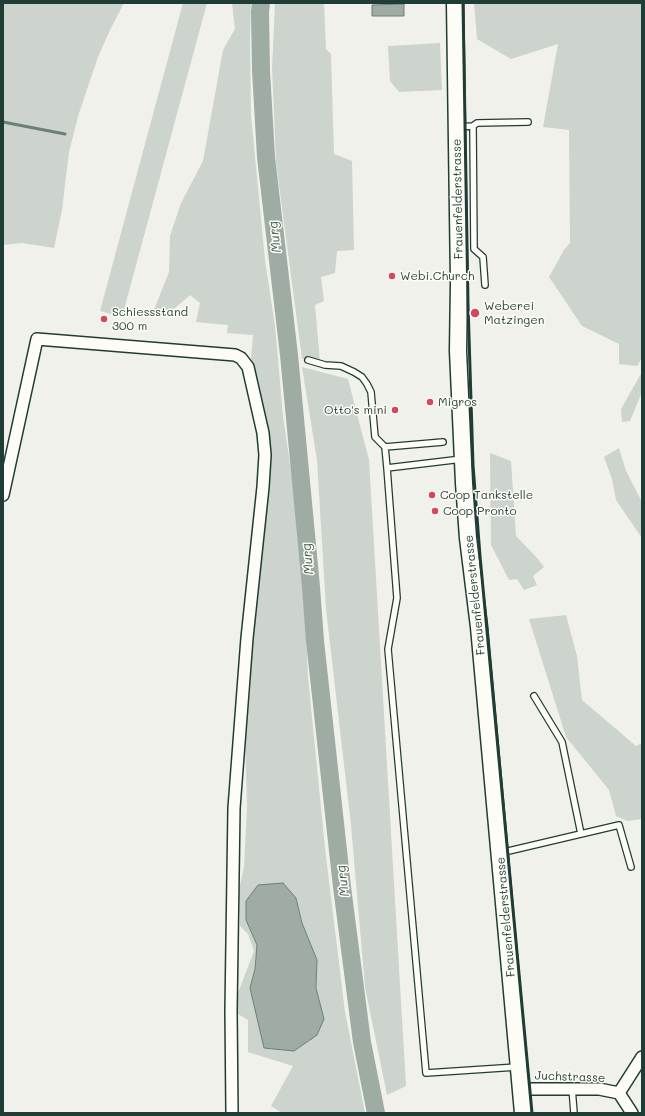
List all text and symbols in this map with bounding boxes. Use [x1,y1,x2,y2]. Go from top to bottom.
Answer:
street label: Frauenfelderstrasse [450,139,466,259]
water label: Murg [265,220,285,254]
place label: Webi.Church [400,269,475,283]
marker: Webi.Church [387,271,397,281]
place label: Weberei Matzingen [484,299,544,327]
place label: Schiessstand 300 m [112,305,188,333]
marker: Weberei Matzingen [469,307,481,319]
marker: Schiessstand 300 m [99,314,109,324]
place label: Migros [438,395,477,409]
marker: Migros [425,397,435,407]
place label: Otto's mini [324,403,387,417]
marker: Otto's mini [390,405,400,415]
place label: Coop Tankstelle [440,488,533,502]
marker: Coop Tankstelle [427,490,437,500]
place label: Coop Pronto [443,504,517,518]
marker: Coop Pronto [430,506,440,516]
street label: Frauenfelderstrasse [462,534,488,656]
water label: Murg [299,543,317,575]
street label: Frauenfelderstrasse [494,856,518,978]
water label: Murg [333,864,353,898]
street label: Juchstrasse [534,1069,606,1085]

